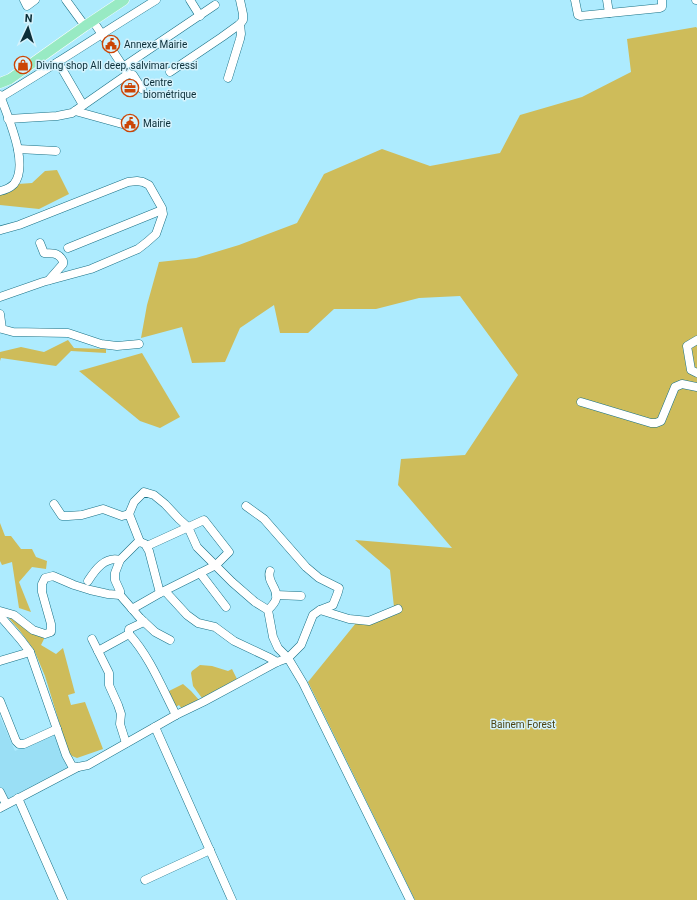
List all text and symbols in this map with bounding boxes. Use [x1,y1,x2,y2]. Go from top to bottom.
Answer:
north arrow [8,8,48,48]
text: N [24,12,33,25]
public building icon: Annexe Mairie [101,34,121,54]
place label: Annexe Mairie [124,39,187,50]
shop icon: Diving shop All deep, salvimar cressi [13,55,33,75]
place label: Diving shop All deep, salvimar cressi [36,60,198,71]
place label: Centre biométrique [143,77,196,100]
office icon: Centre biométrique [120,78,140,98]
public building icon: Mairie [120,113,140,133]
place label: Mairie [143,118,171,129]
park label: Bainem Forest [491,719,555,730]

